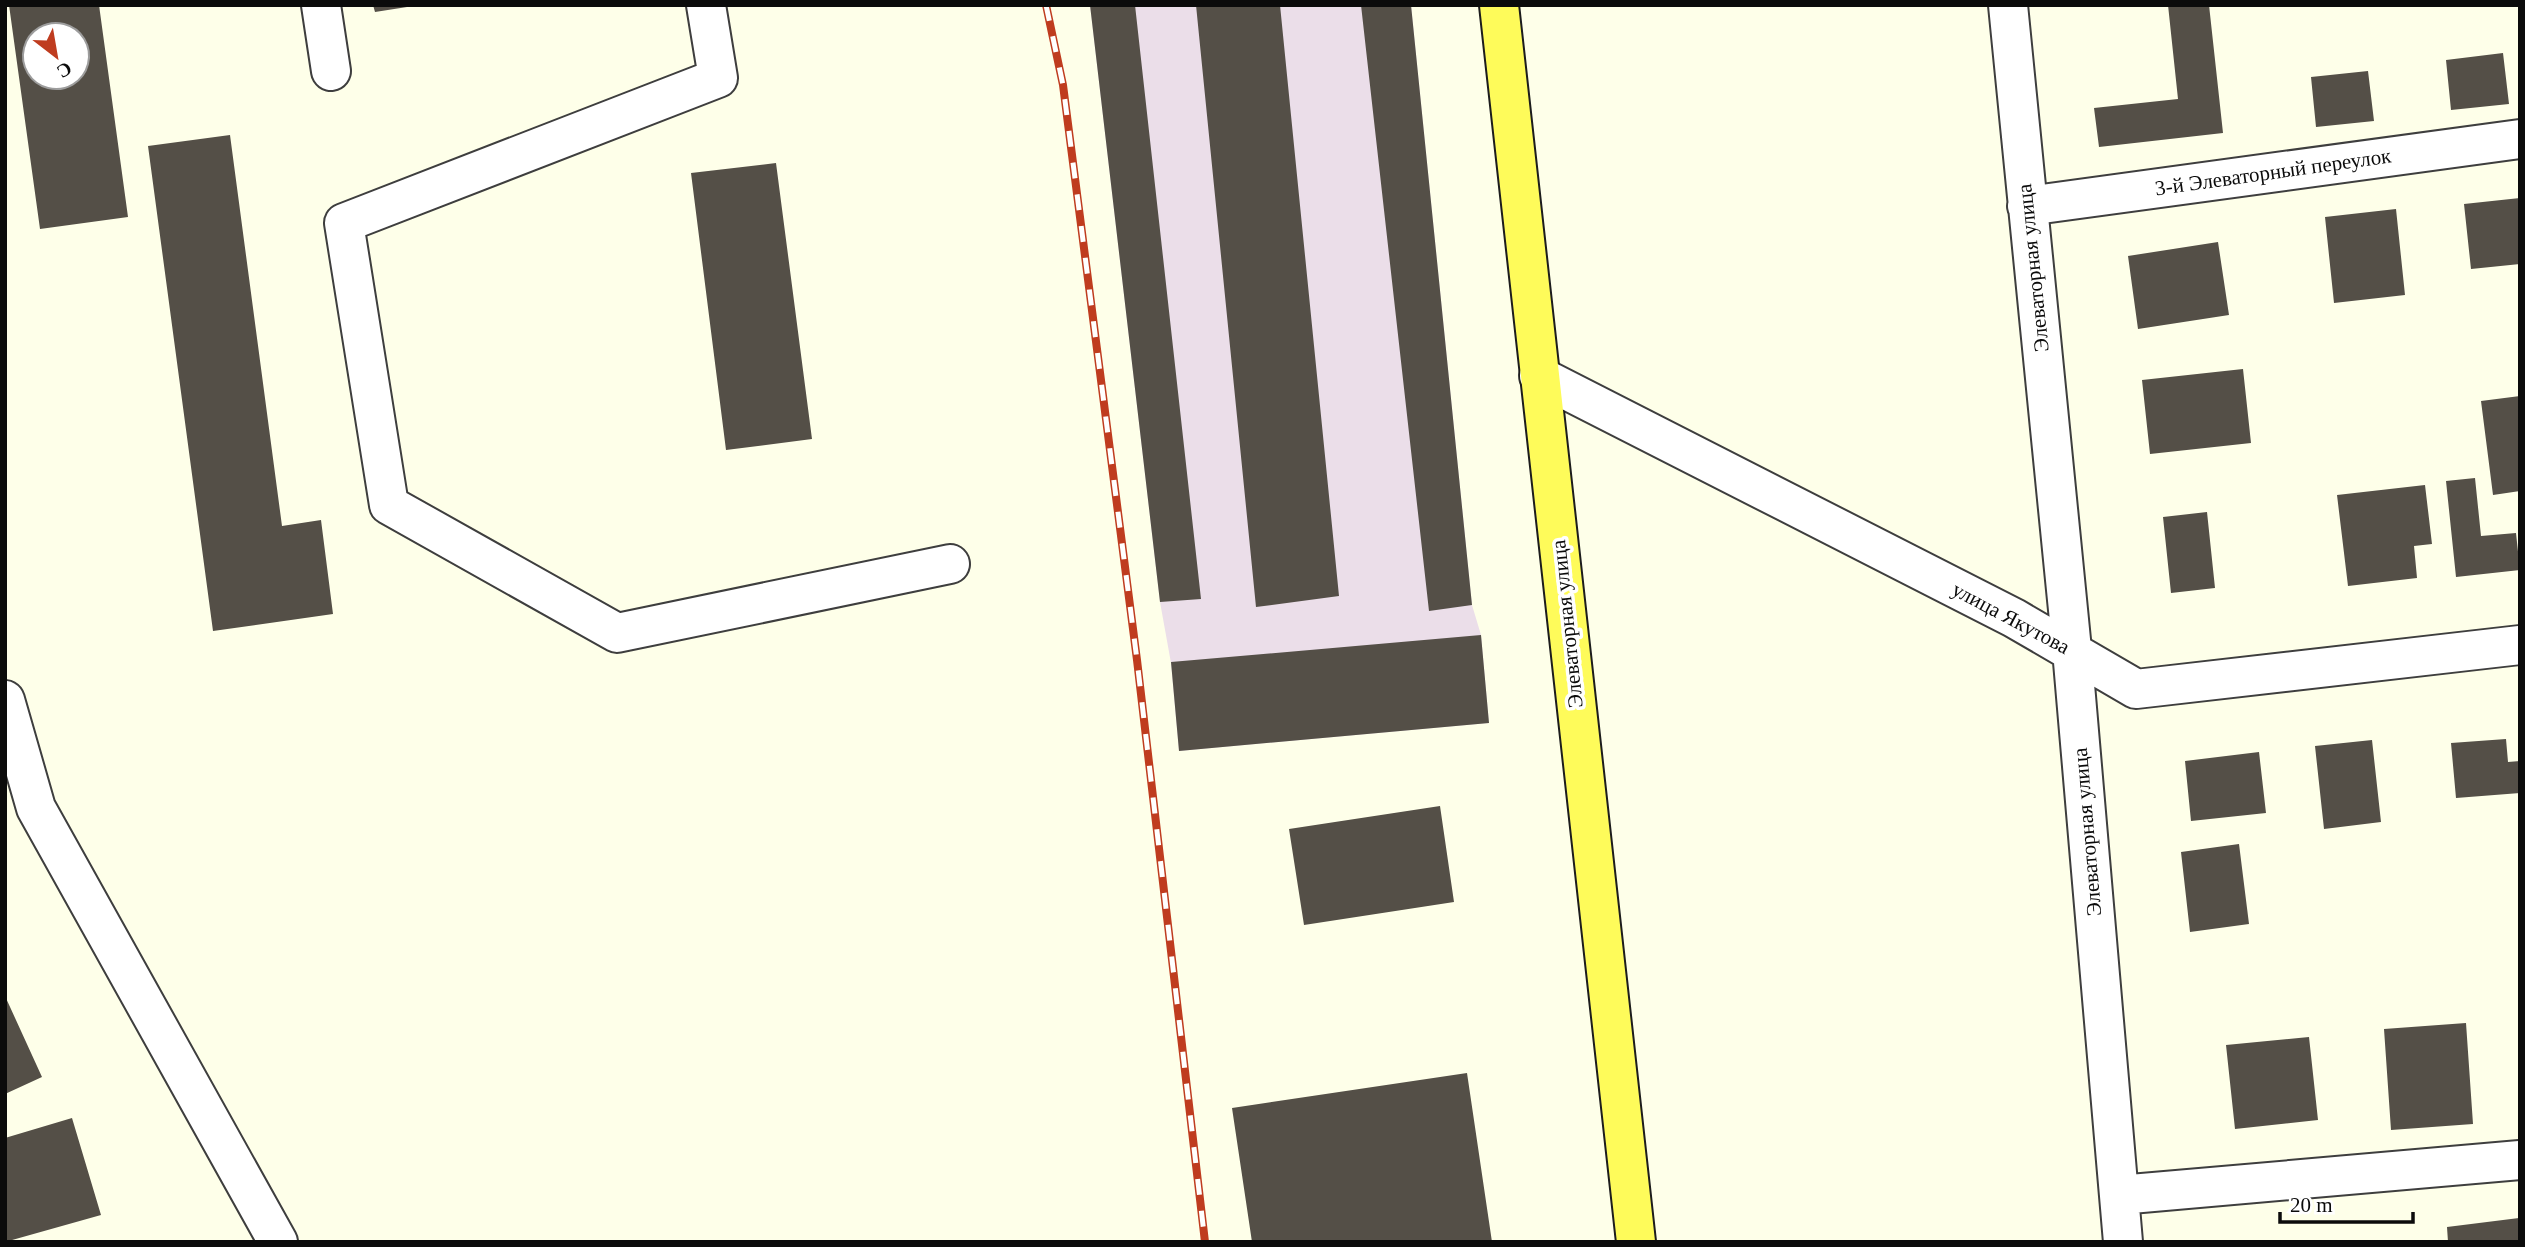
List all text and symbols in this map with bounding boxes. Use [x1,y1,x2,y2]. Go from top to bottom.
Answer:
north arrow [21,21,91,91]
text: С [53,58,76,83]
street label: 3-й Элеваторный переулок [2153,143,2393,200]
street label: Элеваторная улица [2012,182,2054,353]
street label: Элеваторная улица [1546,538,1588,709]
street label: улица Якутова [1948,577,2075,659]
street label: Элеваторная улица [2068,746,2106,917]
scale bar [2280,1180,2413,1224]
text: 20 m [2290,1193,2333,1217]

